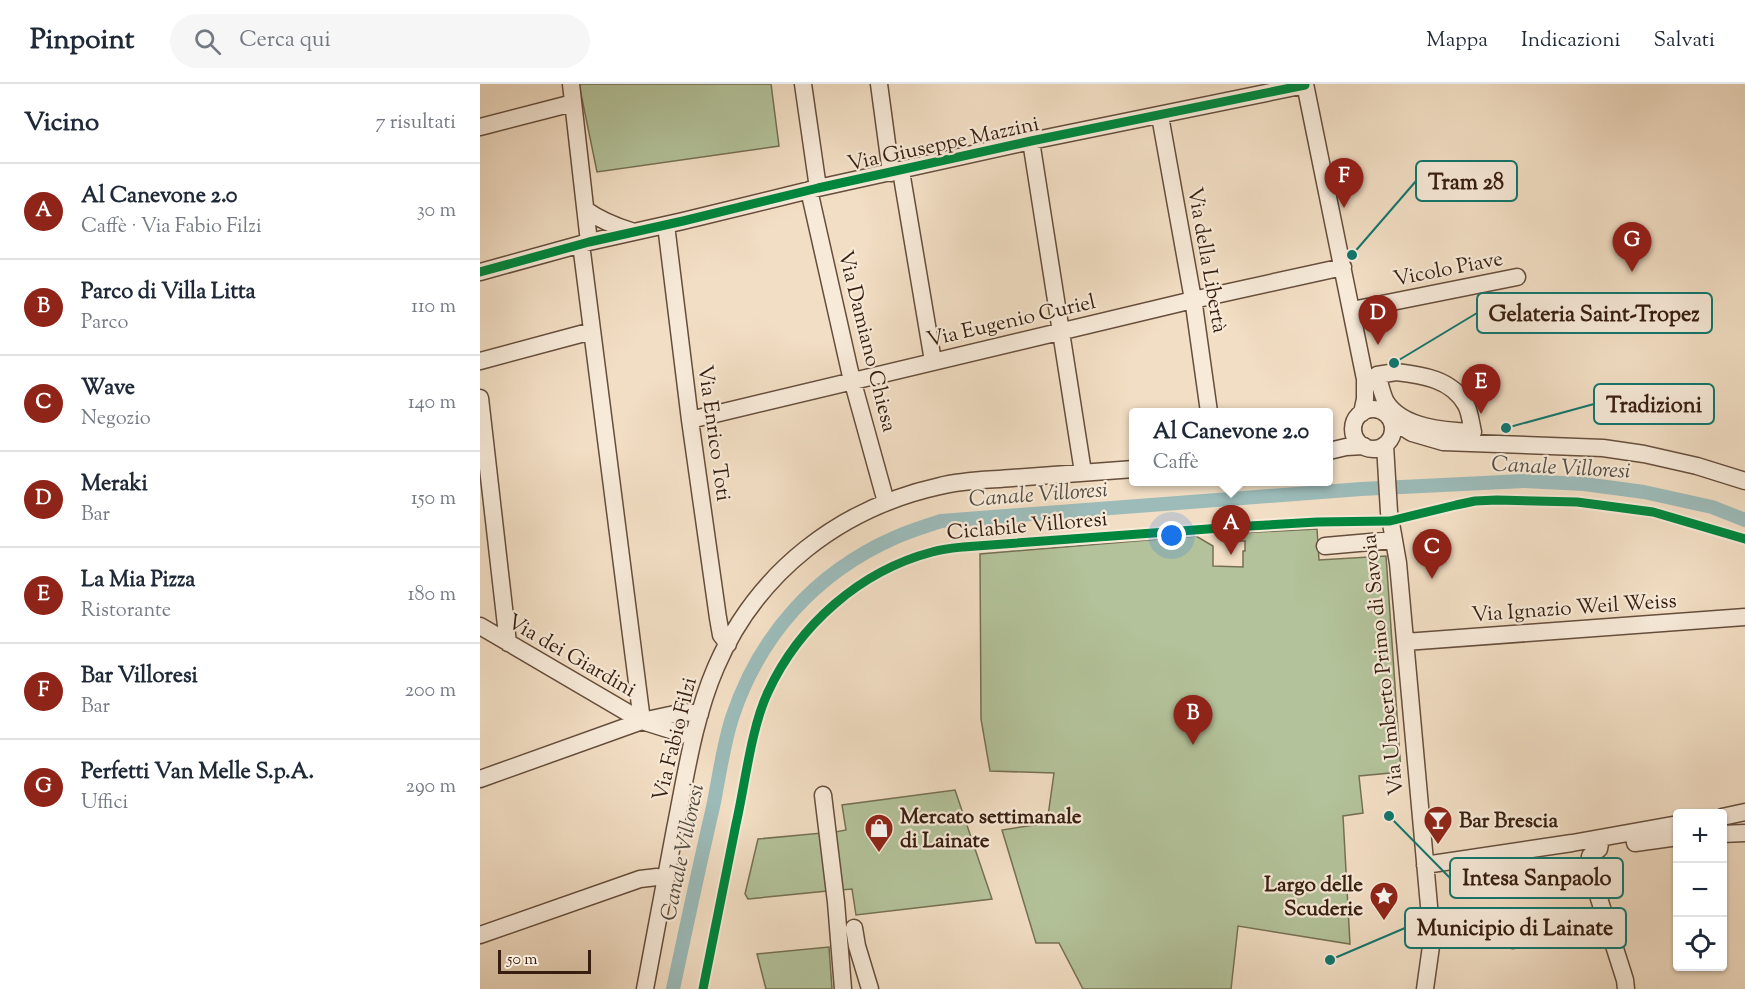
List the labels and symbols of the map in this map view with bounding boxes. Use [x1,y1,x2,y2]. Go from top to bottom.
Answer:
street label: Via Giuseppe Mazzini [845,110,1042,180]
pin: F [1324,158,1364,208]
callout: Tram 28 [1416,161,1517,201]
text: Tram 28 [1428,168,1504,200]
street label: Via della Libertà [1178,185,1234,336]
pin: G [1612,222,1652,272]
street label: Vicolo Piave [1391,245,1506,295]
street label: Via Damiano Chiesa [829,248,903,436]
street label: Via Eugenio Curiel [924,288,1099,356]
callout: Gelateria Saint-Tropez [1477,293,1712,333]
pin: D [1358,296,1398,345]
text: Gelateria Saint-Tropez [1488,300,1700,332]
street label: Via Enrico Toti [689,363,737,503]
pin: E [1462,364,1500,414]
callout: Tradizioni [1594,384,1714,424]
text: Tradizioni [1606,391,1703,423]
water label: Canale Villoresi [1491,449,1631,489]
water label: Canale Villoresi [968,475,1109,517]
street label: Ciclabile Villoresi [946,505,1109,549]
pin: A [1212,506,1251,555]
your location [1157,521,1186,550]
pin: C [1412,530,1452,579]
street label: Via Umberto Primo di Savoia [1355,532,1413,797]
street label: Via Ignazio Weil Weiss [1470,587,1678,631]
street label: Via dei Giardini [501,608,641,706]
street label: Via Fabio Filzi [646,674,706,805]
pin: B [1174,696,1212,745]
water label: Canale Villoresi [654,781,714,924]
place label: Mercato settimanale di Lainate [900,803,1082,857]
bar icon: Bar Brescia [1422,804,1454,846]
place label: Bar Brescia [1459,807,1559,837]
shop icon: Mercato settimanale di Lainate [863,812,895,854]
callout: Intesa Sanpaolo [1450,858,1623,898]
text: Intesa Sanpaolo [1462,864,1612,896]
place label: Largo delle Scuderie [1264,871,1363,925]
place icon: Largo delle Scuderie [1368,880,1400,922]
callout: Municipio di Lainate [1405,908,1626,948]
text: Municipio di Lainate [1417,914,1613,946]
scale bar [498,947,591,974]

